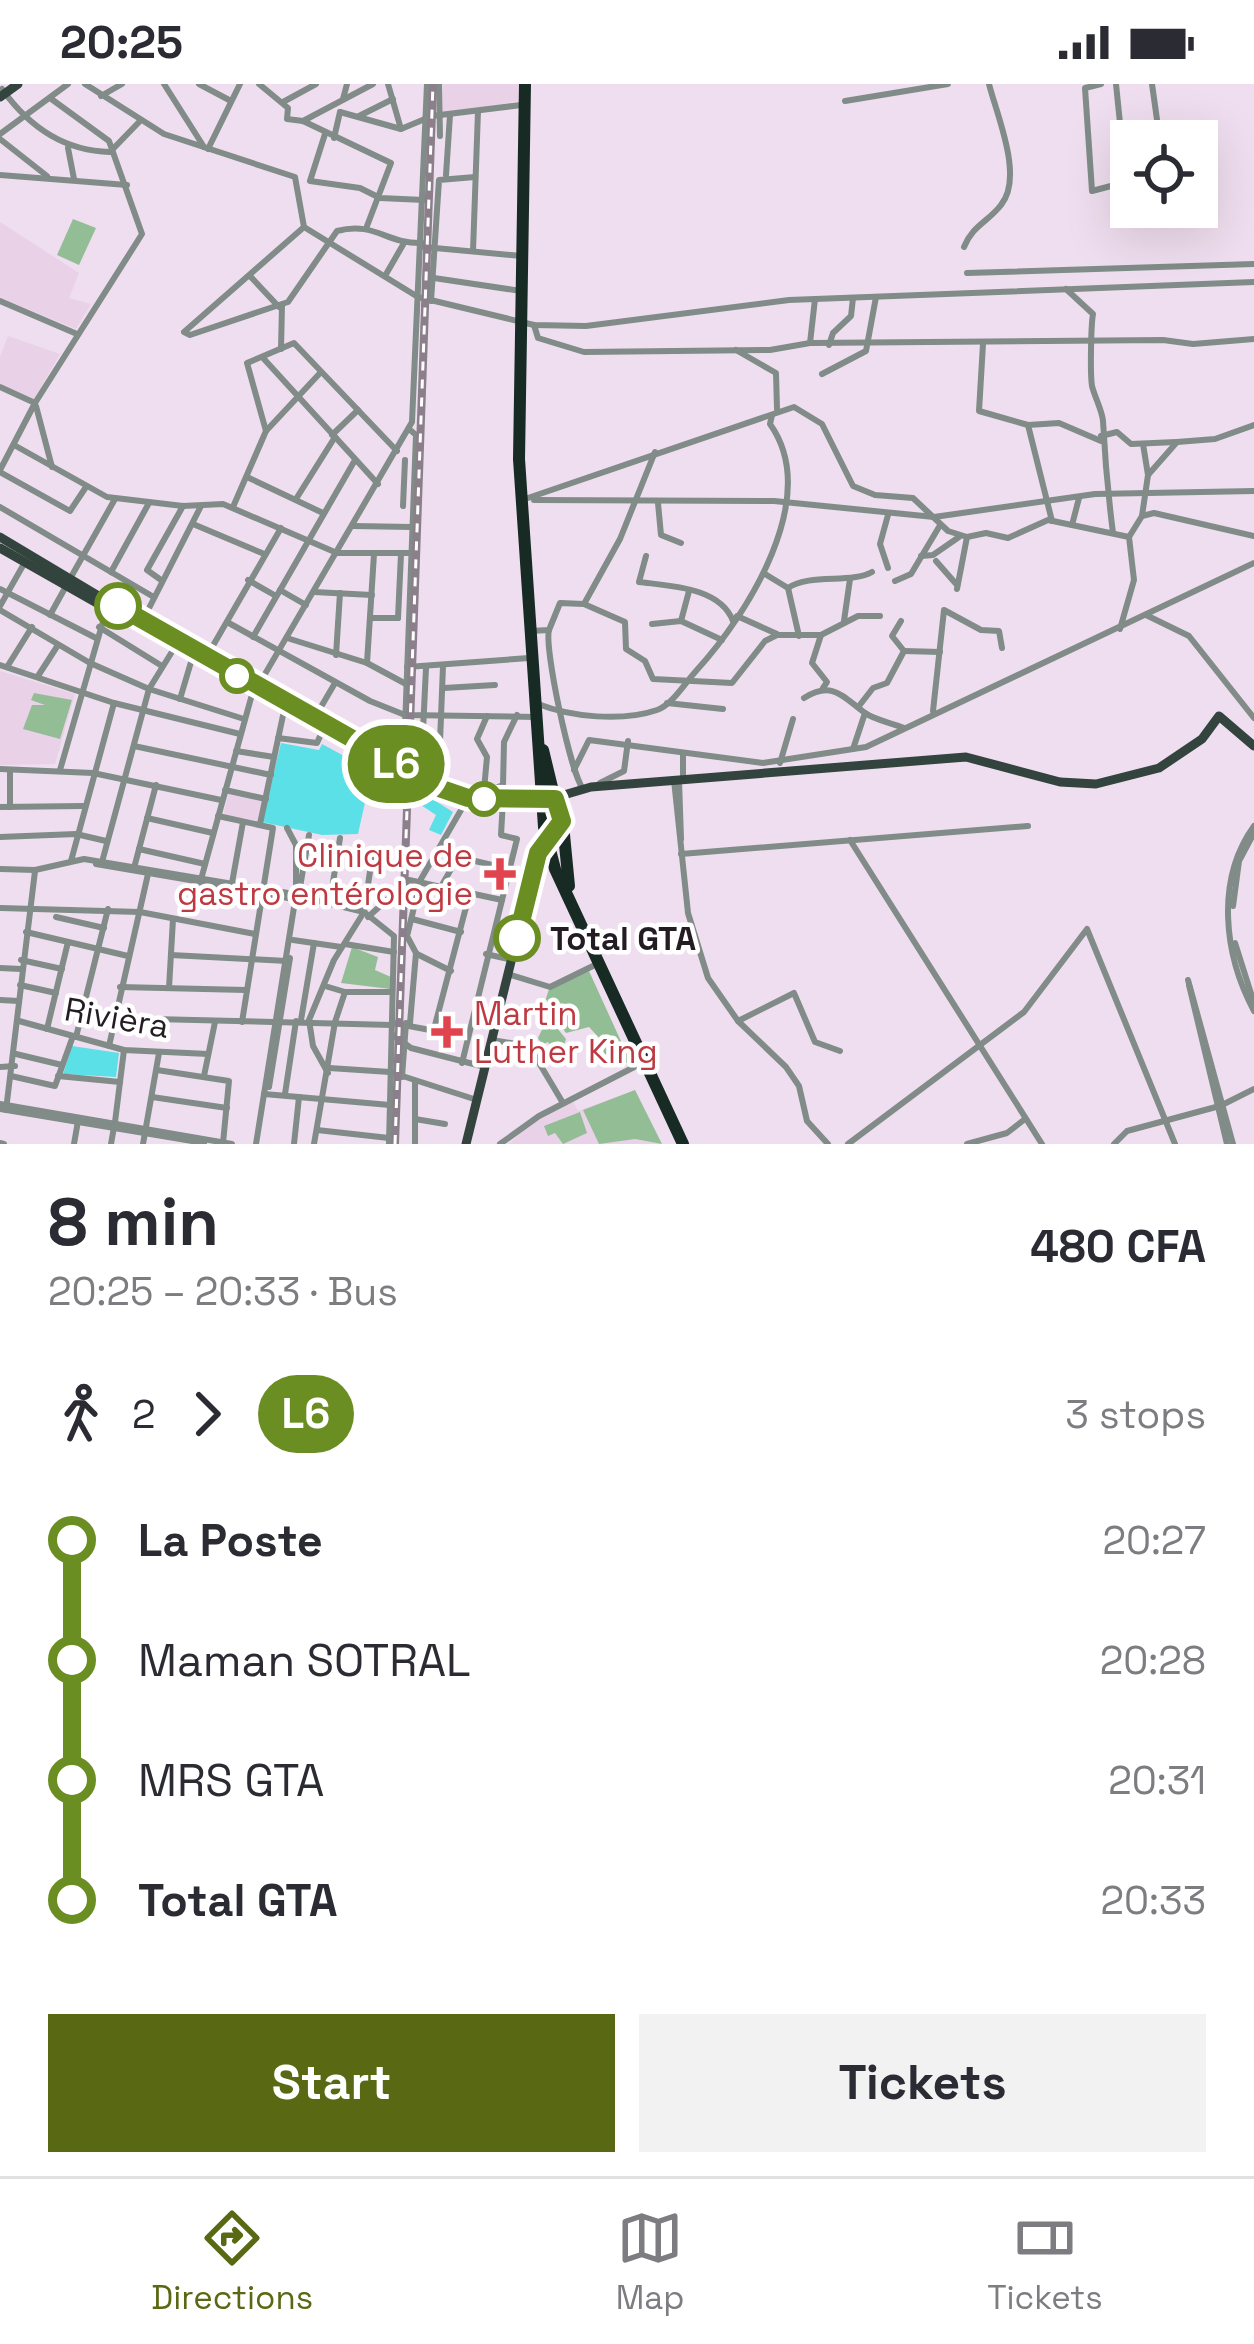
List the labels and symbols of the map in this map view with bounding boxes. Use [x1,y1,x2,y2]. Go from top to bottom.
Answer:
unlabelled marker [96,584,140,628]
unlabelled marker [221,660,253,692]
line badge: L6 [342,725,450,803]
unlabelled marker [468,783,500,815]
place label: Clinique de gastro entérologie [177,835,473,915]
marker: Clinique de gastro entérologie [484,858,516,890]
marker: Total GTA [495,916,539,960]
place label: Total GTA [550,918,696,960]
street label: Rivièra [61,988,172,1048]
place label: Martin Luther King [474,993,658,1073]
marker: Martin Luther King [431,1016,463,1048]

